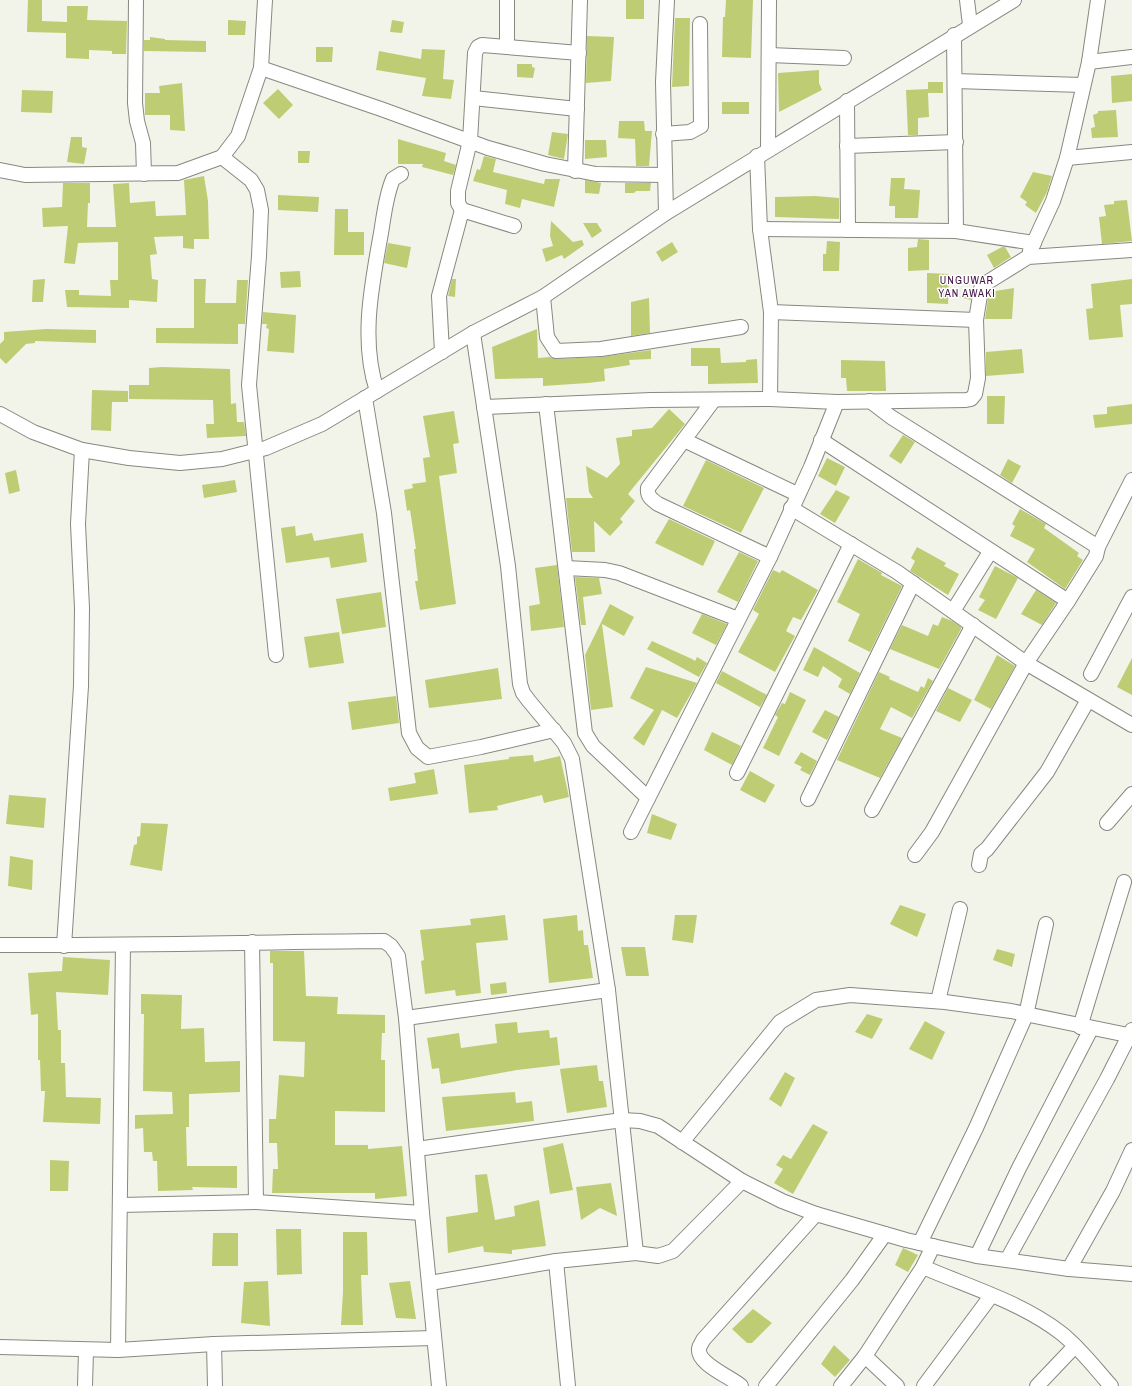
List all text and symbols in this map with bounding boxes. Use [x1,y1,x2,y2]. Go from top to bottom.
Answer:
district label: UNGUWAR YAN AWAKI [938,273,996,300]

